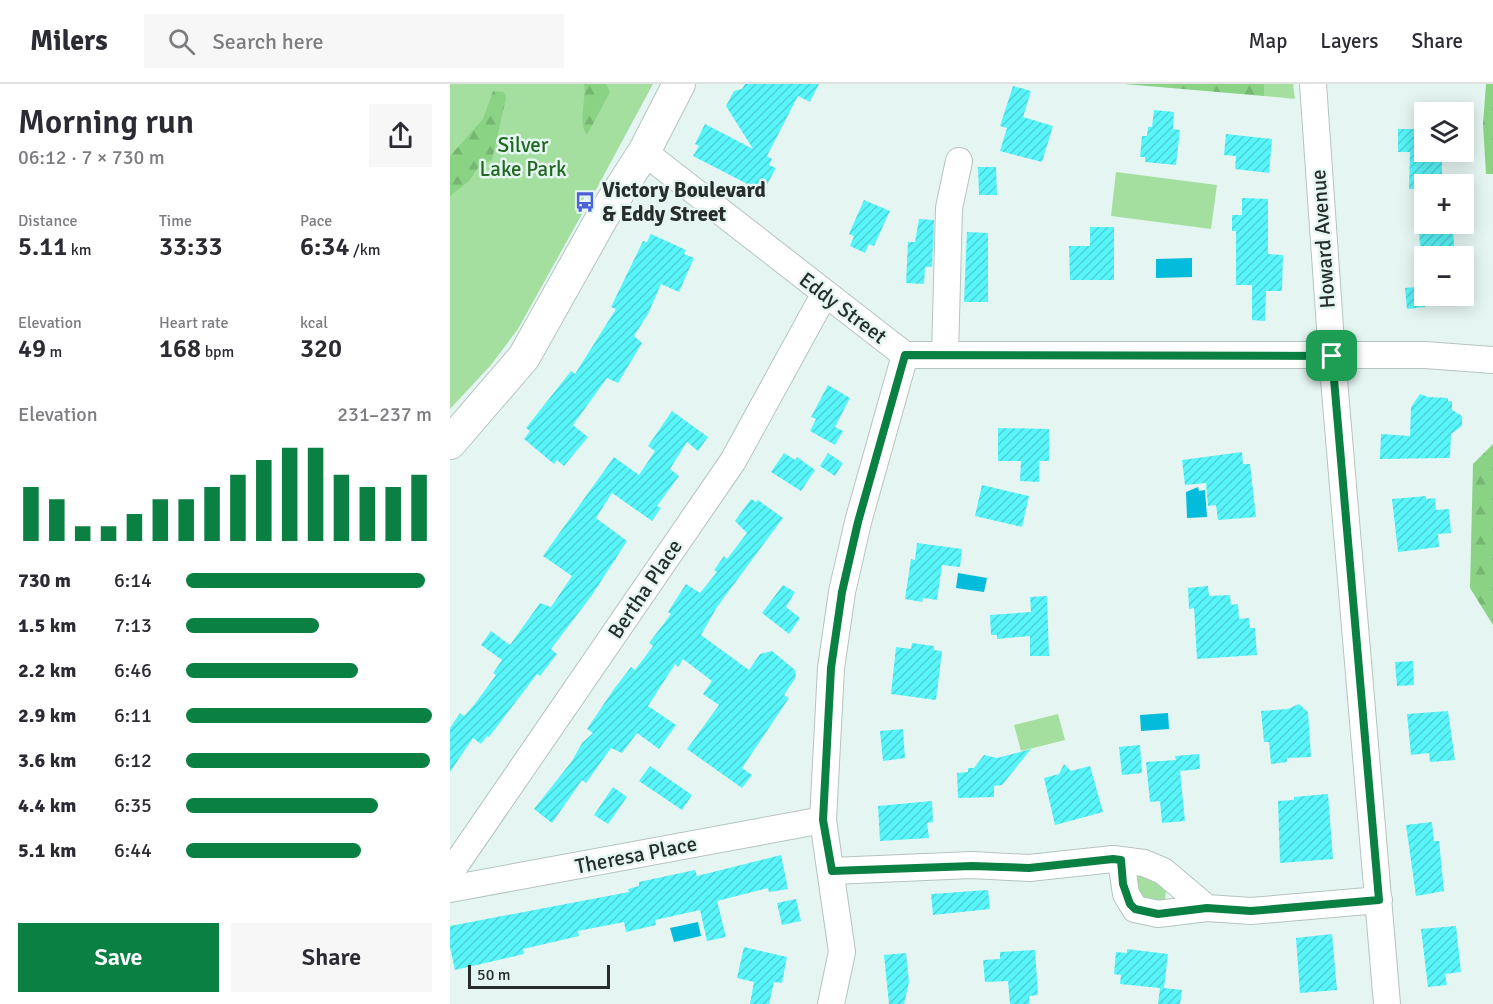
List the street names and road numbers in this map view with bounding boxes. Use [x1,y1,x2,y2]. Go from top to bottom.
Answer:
street label: Howard Avenue [1305,169,1341,309]
street label: Eddy Street [794,267,892,349]
street label: Bertha Place [602,534,688,644]
street label: Theresa Place [573,830,699,880]

